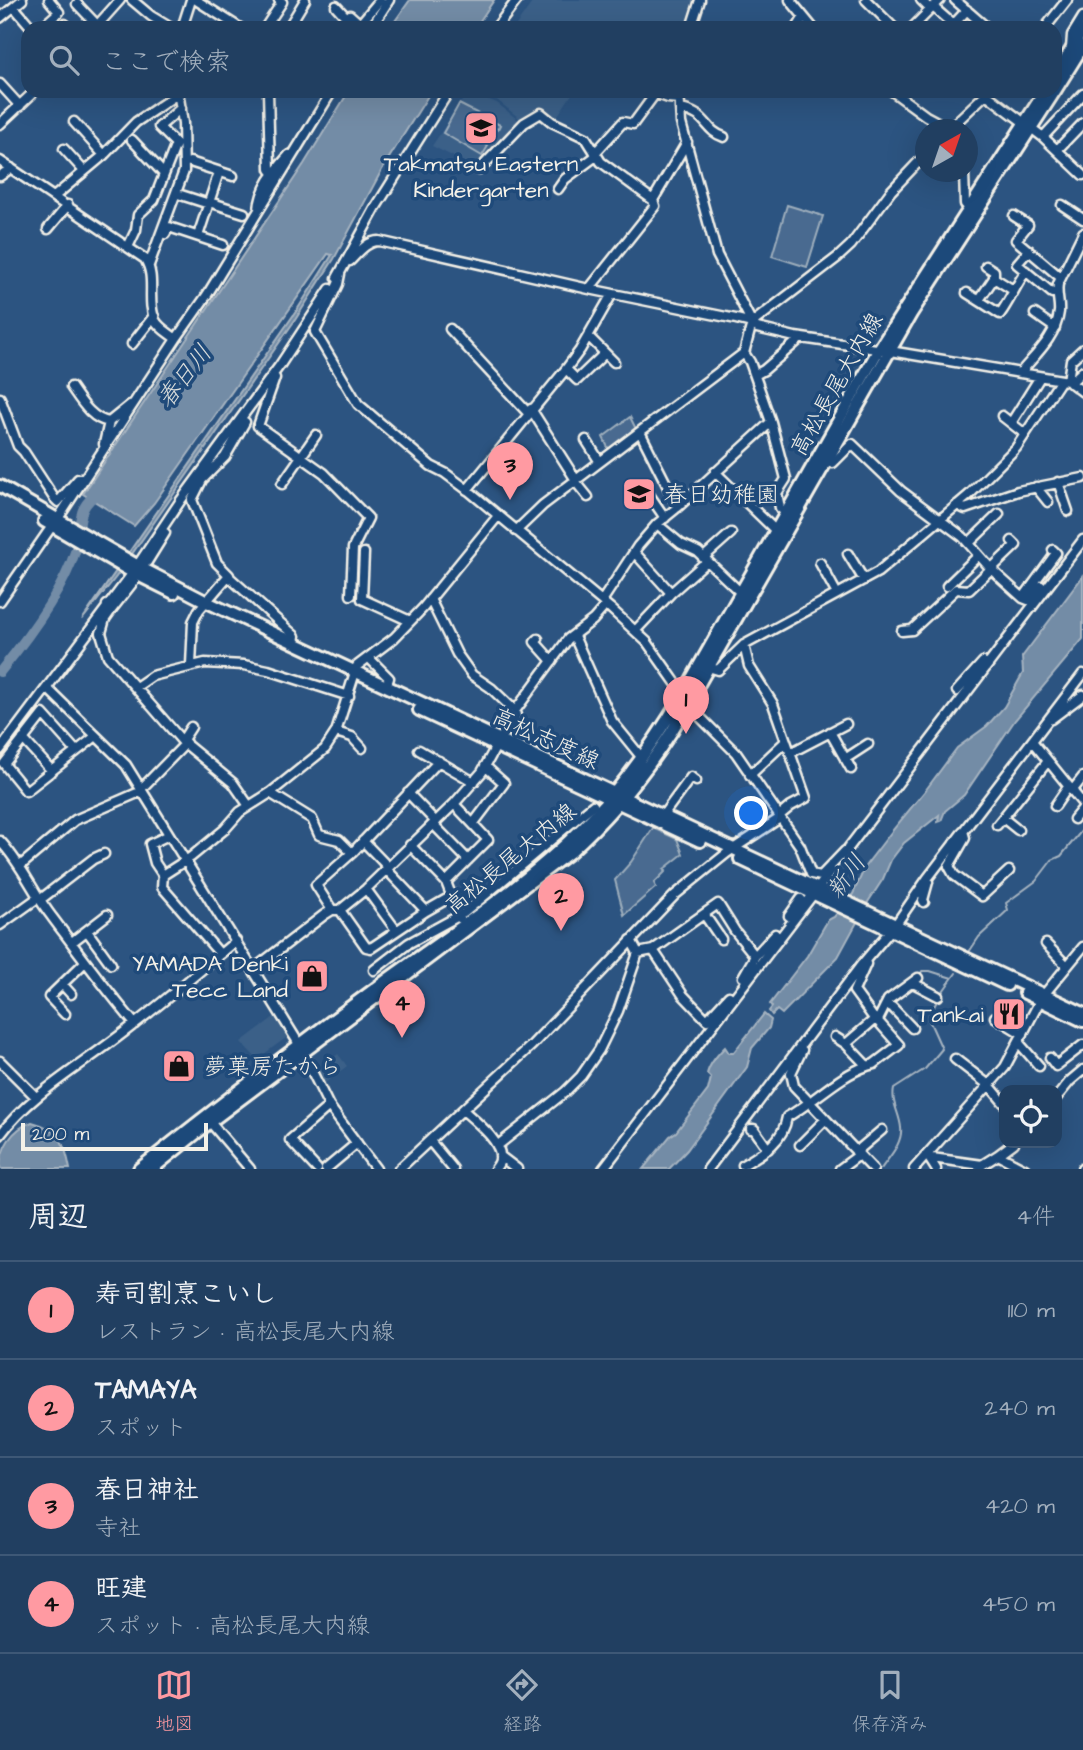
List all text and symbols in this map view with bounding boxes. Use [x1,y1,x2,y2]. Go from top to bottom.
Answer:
search box [21,21,1062,98]
icon: search [45,41,83,79]
text: ここで検索 [101,44,231,80]
school or university icon: Takmatsu Eastern Kindergarten [462,109,500,147]
north arrow [915,119,978,182]
place label: Takmatsu Eastern Kindergarten [384,148,578,207]
street label: 高松長尾大内線 [783,307,891,462]
water label: 春日川 [149,338,220,415]
pin: 3 [487,442,533,500]
school or university icon: 春日幼稚園 [620,475,658,513]
place label: 春日幼稚園 [664,479,779,511]
pin: 1 [663,676,709,734]
street label: 高松志度線 [487,700,604,778]
street label: 高松長尾大内線 [438,796,583,922]
your location [734,796,768,830]
water label: 新川 [819,847,875,906]
pin: 2 [538,873,584,931]
place label: YAMADA Denki Tecc Land [132,948,289,1006]
shop icon: YAMADA Denki Tecc Land [293,957,331,995]
pin: 4 [379,980,425,1038]
restaurant icon: Tankai [990,995,1028,1033]
place label: Tankai [917,999,985,1031]
shop icon: 夢菓房たから [160,1047,198,1085]
place label: 夢菓房たから [204,1051,342,1083]
map controls [999,1085,1062,1148]
button: locate [999,1085,1062,1148]
scale bar [21,1120,208,1152]
text: 200 m [32,1121,89,1148]
text: 周辺 [28,1196,88,1238]
text: 4件 [1016,1201,1055,1233]
text: 寿司割烹こいし [95,1276,277,1312]
text: 1 [50,1294,52,1326]
text: 110 m [1007,1294,1055,1326]
text: レストラン · 高松長尾大内線 [95,1316,395,1348]
text: TAMAYA [95,1372,197,1408]
text: 2 [44,1392,58,1424]
text: 240 m [985,1392,1055,1424]
text: スポット [95,1412,187,1444]
text: 春日神社 [95,1472,199,1508]
text: 3 [45,1490,57,1522]
text: 420 m [985,1490,1055,1522]
text: 寺社 [95,1512,141,1544]
text: 旺建 [95,1570,147,1606]
text: 4 [43,1588,59,1620]
text: 450 m [981,1588,1055,1620]
text: スポット · 高松長尾大内線 [95,1610,370,1642]
tab: 地図 [155,1666,193,1738]
tab: 経路 [503,1666,542,1738]
tab: 保存済み [852,1666,928,1738]

